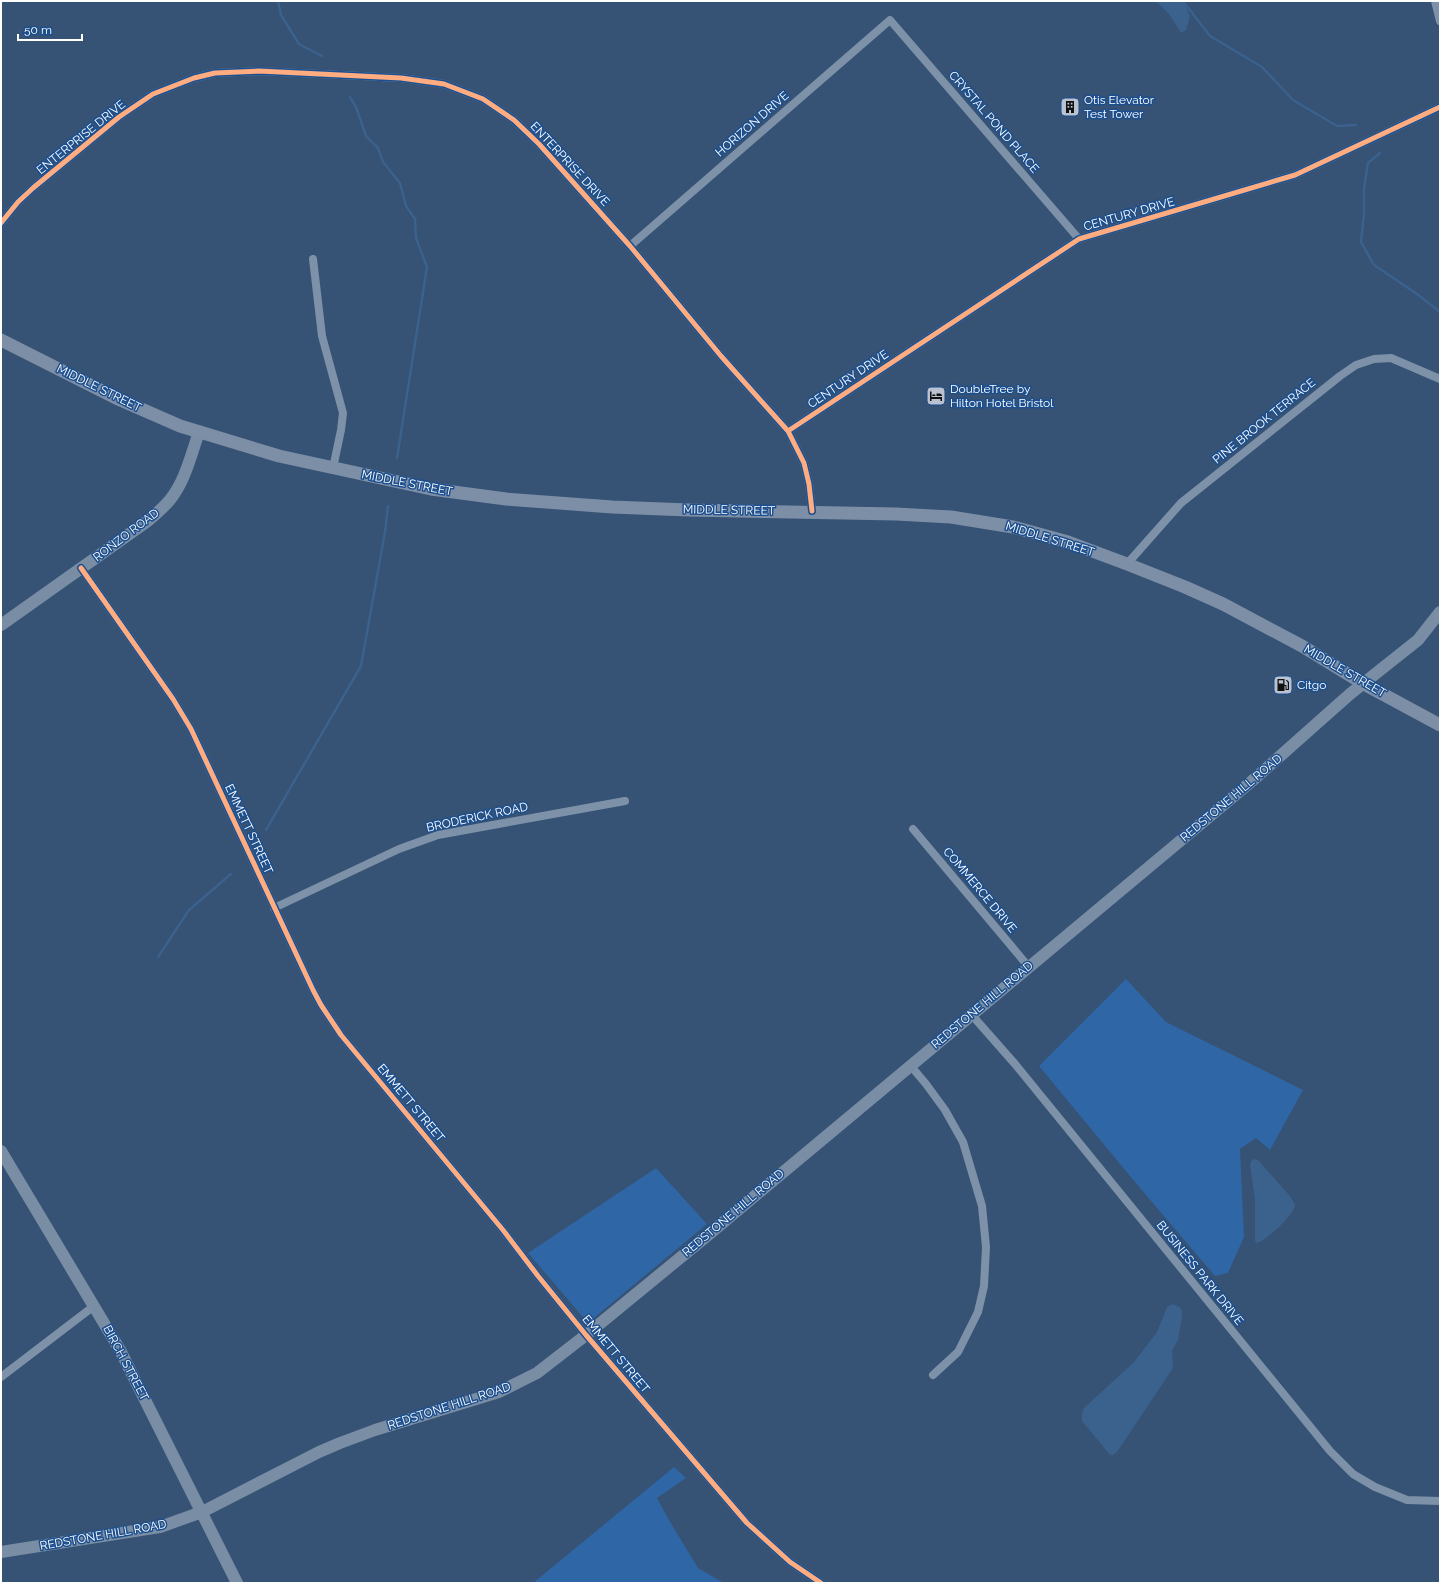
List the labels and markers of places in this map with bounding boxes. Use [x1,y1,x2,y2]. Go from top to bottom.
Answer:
place label: Otis Elevator Test Tower [1084,93,1155,121]
building icon: Otis Elevator Test Tower [1059,96,1081,118]
place label: DoubleTree by Hilton Hotel Bristol [950,382,1054,410]
hotel icon: DoubleTree by Hilton Hotel Bristol [925,385,947,407]
fuel station icon: Citgo [1272,674,1294,696]
place label: Citgo [1297,678,1326,692]

